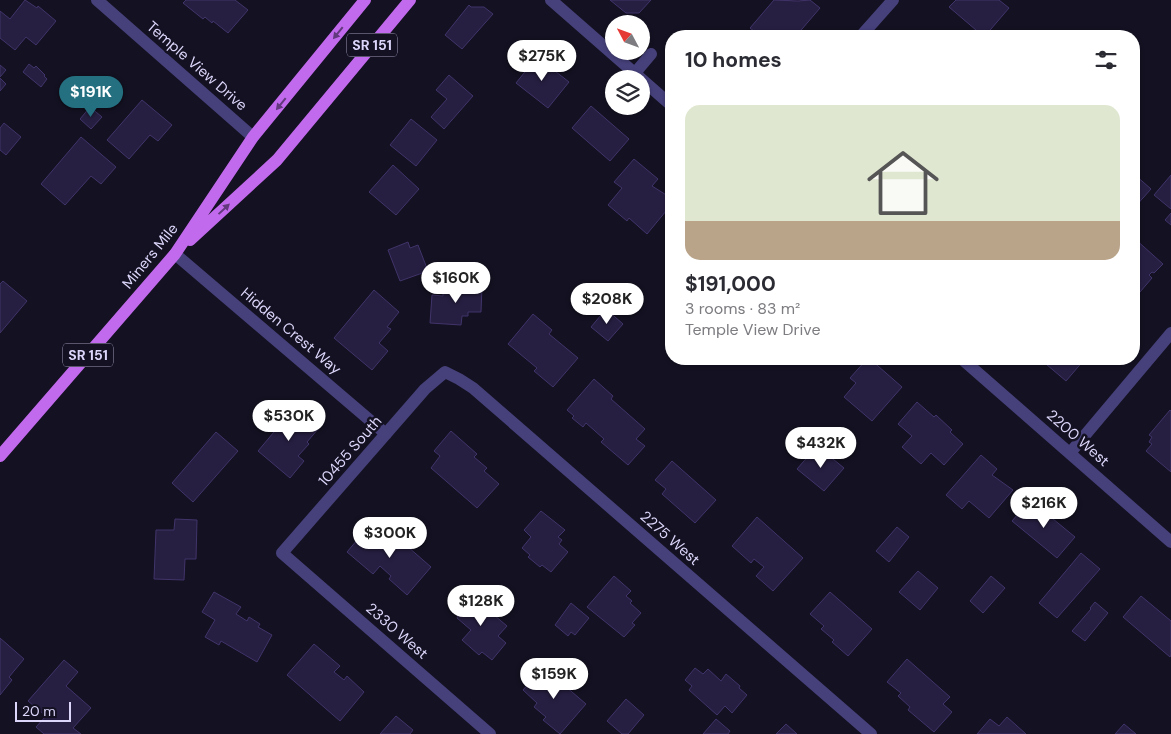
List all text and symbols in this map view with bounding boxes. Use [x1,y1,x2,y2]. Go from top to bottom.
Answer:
north arrow [605,15,650,60]
map controls [605,15,650,115]
street label: Temple View Drive [143,17,251,115]
one-way arrow [333,26,344,39]
road number: SR 151 [347,34,397,56]
pin: $275K [507,39,577,82]
text: $275K [518,45,566,66]
text: 10 homes [685,46,782,74]
icon: filters [1092,46,1120,74]
button: layers [605,70,650,115]
pin: $191K [56,76,126,118]
text: $191K [70,81,112,102]
one-way arrow [275,97,286,110]
icon: home [858,138,948,228]
one-way arrow [217,203,229,215]
street label: Miners Mile [118,219,182,293]
pin: $160K [421,262,491,304]
text: $160K [432,267,480,288]
text: $191,000 [685,270,776,298]
pin: $208K [572,282,642,325]
street label: Hidden Crest Way [237,283,346,379]
text: $208K [582,288,632,309]
text: 3 rooms · 83 m² [685,298,800,319]
text: Temple View Drive [685,319,820,340]
road number: SR 151 [63,344,113,366]
pin: $530K [254,400,324,442]
text: $530K [264,405,314,426]
street label: 2200 West [1042,405,1114,471]
street label: 10455 South [314,412,386,490]
pin: $432K [786,426,856,469]
text: $432K [796,432,846,453]
pin: $216K [1009,486,1079,529]
text: $216K [1021,492,1067,513]
street label: 2275 West [636,506,704,570]
pin: $300K [355,516,425,559]
text: $300K [364,522,416,543]
pin: $128K [446,584,516,627]
text: $128K [458,590,504,611]
street label: 2330 West [362,599,432,664]
pin: $159K [519,658,589,700]
text: $159K [531,663,577,684]
scale bar [15,699,71,722]
text: 20 m [22,702,56,720]

